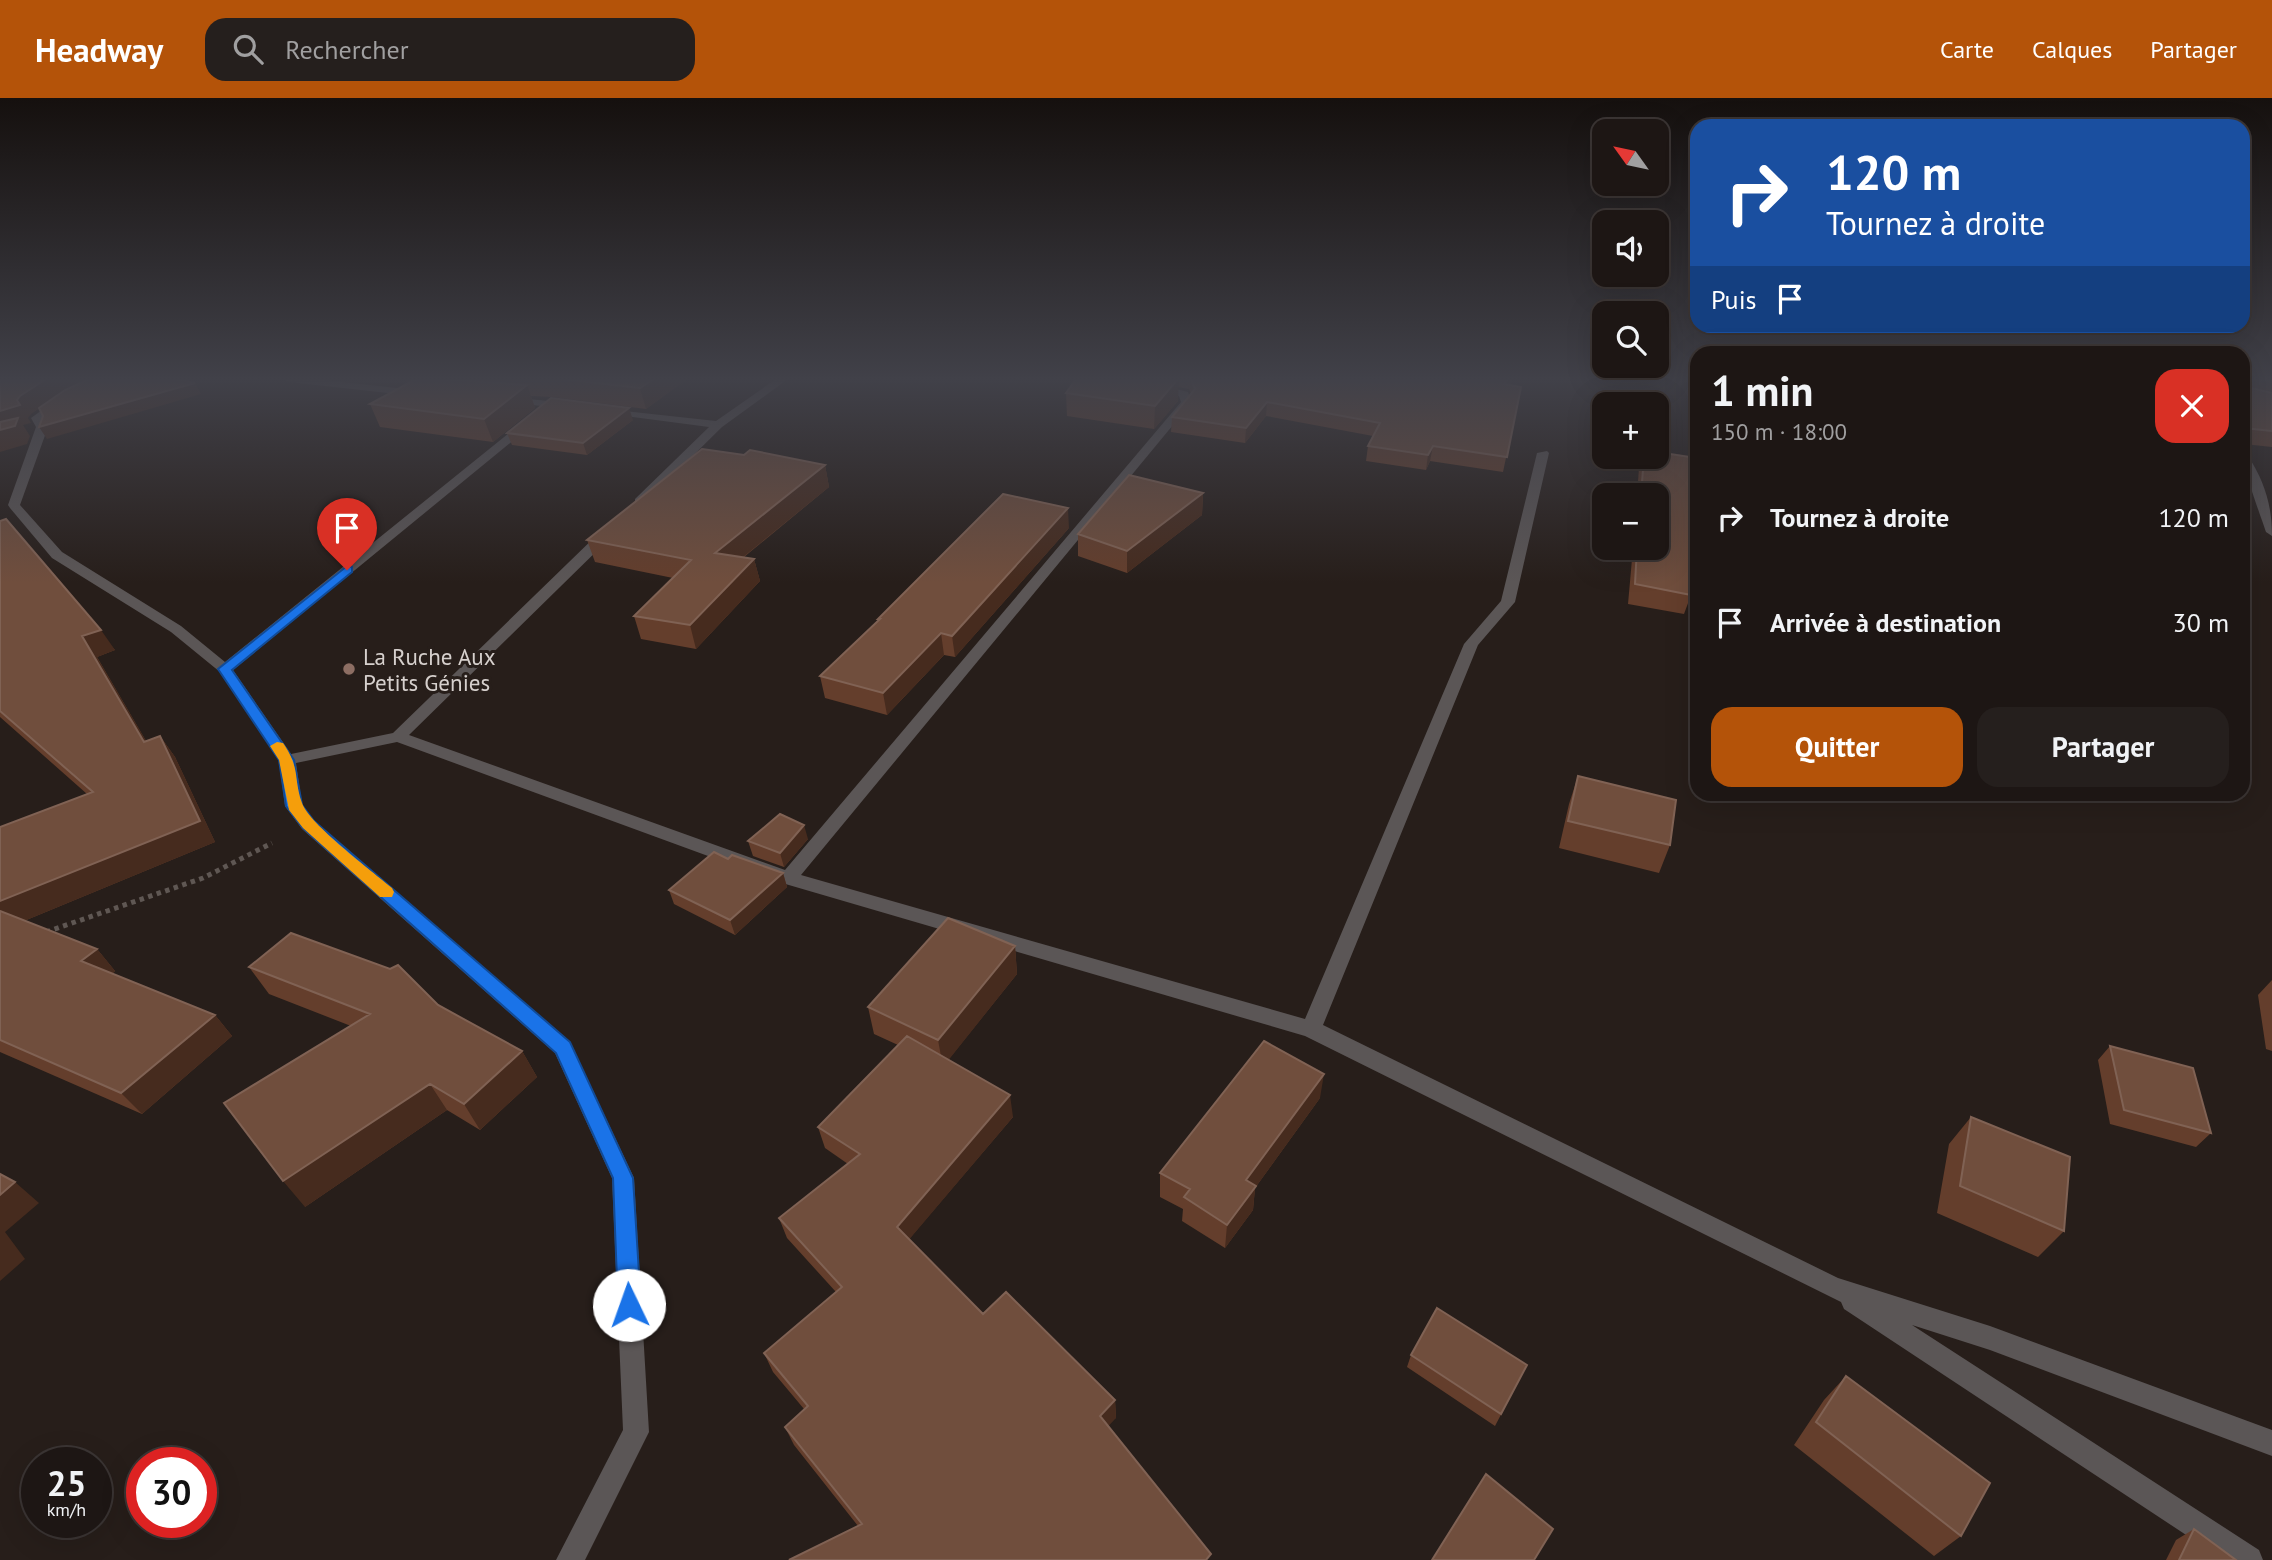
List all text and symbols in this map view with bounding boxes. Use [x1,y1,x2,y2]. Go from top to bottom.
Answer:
search box [205,18,695,81]
text: Headway [35,28,163,71]
icon: search [229,30,267,68]
text: Rechercher [285,33,408,66]
text: Carte [1940,34,1994,65]
text: Calques [2032,34,2112,65]
text: Partager [2150,34,2237,65]
north arrow [1592,119,1670,196]
map controls [1592,119,1669,560]
text: 120 m [1826,140,1961,204]
icon: right [1711,147,1802,238]
text: Tournez à droite [1826,202,2045,244]
button: sound [1592,210,1669,287]
icon: arrive [1771,280,1809,318]
text: Puis [1711,283,1757,316]
button: search [1592,301,1669,378]
text: 1 min [1711,363,1813,418]
button: close [2155,369,2229,443]
button: + [1592,392,1669,469]
text: 150 m · 18:00 [1711,417,1847,446]
button: − [1592,483,1669,560]
pin [317,498,377,570]
icon: right [1711,499,1749,537]
text: Tournez à droite [1770,501,1949,534]
text: 120 m [2158,501,2229,534]
icon: arrive [328,509,366,547]
icon: arrive [1711,604,1749,642]
text: Arrivée à destination [1770,606,2001,639]
text: 30 m [2173,606,2229,639]
place label: La Ruche Aux Petits Génies [363,642,496,697]
marker: La Ruche Aux Petits Génies [341,661,357,677]
button: Quitter [1711,707,1963,787]
button: Partager [1977,707,2229,787]
position arrow [592,1268,666,1342]
speed limit sign: 30 [126,1447,217,1538]
text: 25 [47,1460,86,1506]
text: km/h [47,1498,86,1521]

